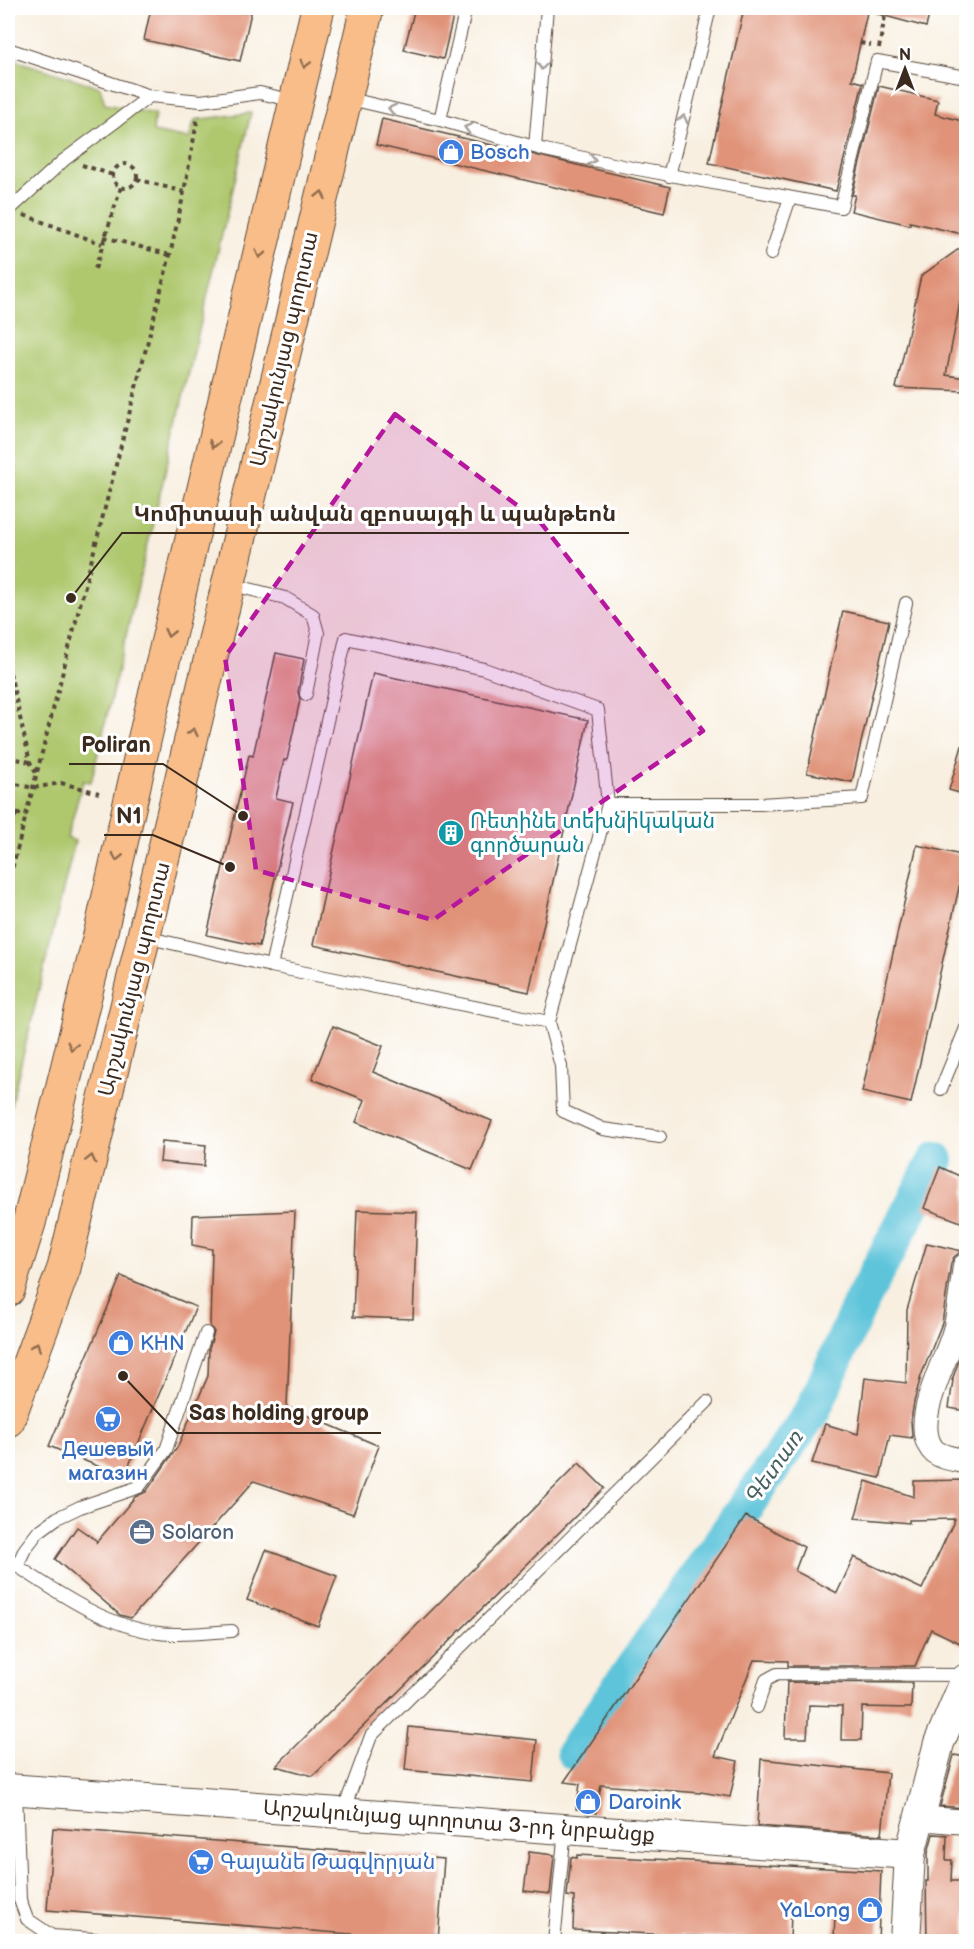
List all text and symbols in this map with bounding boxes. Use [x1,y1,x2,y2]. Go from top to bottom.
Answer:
north arrow [875,39,935,99]
text: N [899,46,911,65]
one-way arrow [299,59,312,69]
one-way arrow [536,61,549,70]
one-way arrow [387,103,397,116]
one-way arrow [675,114,688,124]
one-way arrow [463,123,473,135]
shop icon: Bosch [436,137,466,167]
place label: Bosch [470,140,530,165]
one-way arrow [587,153,597,166]
one-way arrow [313,190,326,200]
street label: Արշակունյաց պողոտա [245,229,324,469]
one-way arrow [254,249,267,259]
one-way arrow [209,439,222,449]
callout: Կոմիտասի անվան զբոսայգի և պանթեոն [122,493,629,533]
text: Կոմիտասի անվան զբոսայգի և պանթեոն [134,501,616,528]
one-way arrow [164,628,177,638]
callout: Poliran [69,724,163,764]
one-way arrow [186,727,199,737]
text: Poliran [81,732,151,759]
callout: N1 [104,795,153,835]
text: N1 [116,803,142,830]
place label: Ռետինե տեխնիկական գործարան [470,809,715,858]
building icon: Ռետինե տեխնիկական գործարան [436,818,466,848]
one-way arrow [112,851,125,861]
street label: Արշակունյաց պողոտա [93,859,176,1099]
one-way arrow [67,1041,80,1051]
one-way arrow [83,1154,96,1164]
shop icon: KHN [106,1328,136,1358]
place label: KHN [140,1331,185,1356]
one-way arrow [29,1341,41,1352]
callout: Sas holding group [177,1393,381,1433]
text: Sas holding group [189,1400,369,1427]
supermarket icon: Дешевый магазин [93,1404,123,1434]
water label: Գետառ [739,1425,810,1510]
place label: Дешевый магазин [62,1437,154,1486]
office icon: Solaron [127,1517,157,1547]
place label: Solaron [162,1520,234,1545]
shop icon: Daroink [573,1787,603,1817]
place label: Daroink [608,1790,682,1815]
street label: Արշակունյաց պողոտա 3-րդ նրբանցք [262,1795,656,1848]
supermarket icon: Գայանե Թագվորյան [186,1847,216,1877]
place label: Գայանե Թագվորյան [220,1850,435,1875]
shop icon: YaLong [855,1895,885,1925]
place label: YaLong [779,1898,850,1923]

